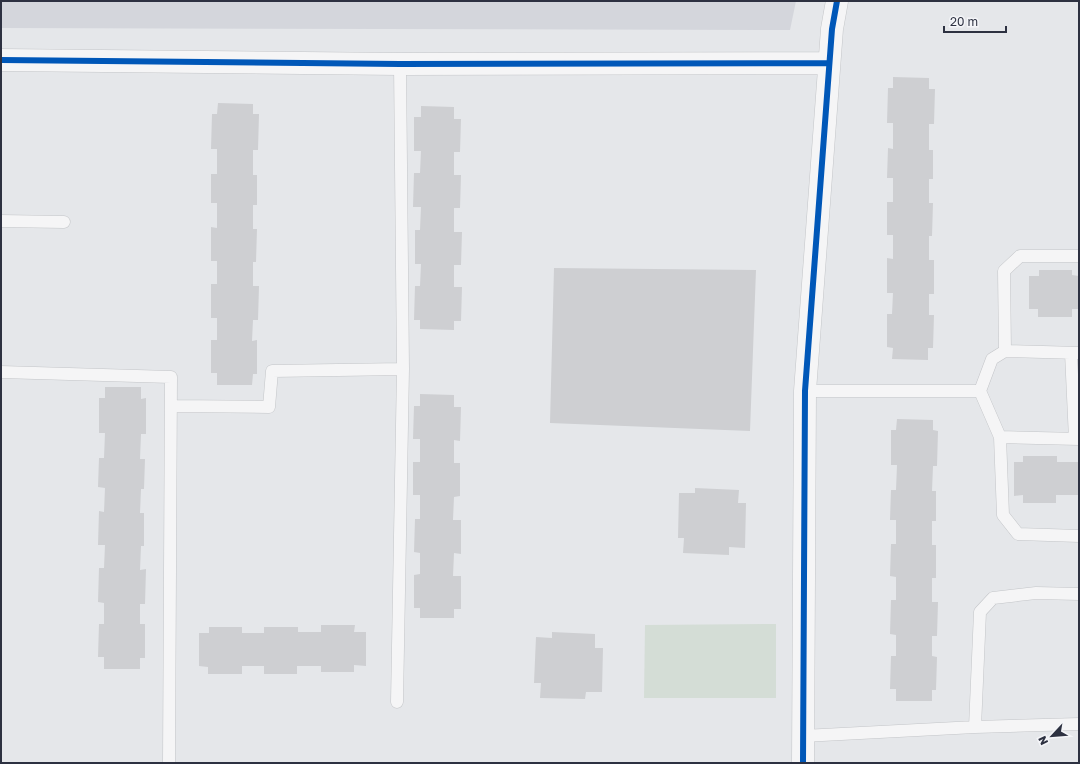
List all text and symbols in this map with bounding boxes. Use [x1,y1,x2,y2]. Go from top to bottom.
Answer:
scale bar [944,8,1006,34]
text: 20 m [950,14,978,29]
north arrow [1032,716,1072,756]
text: N [1035,734,1050,747]

